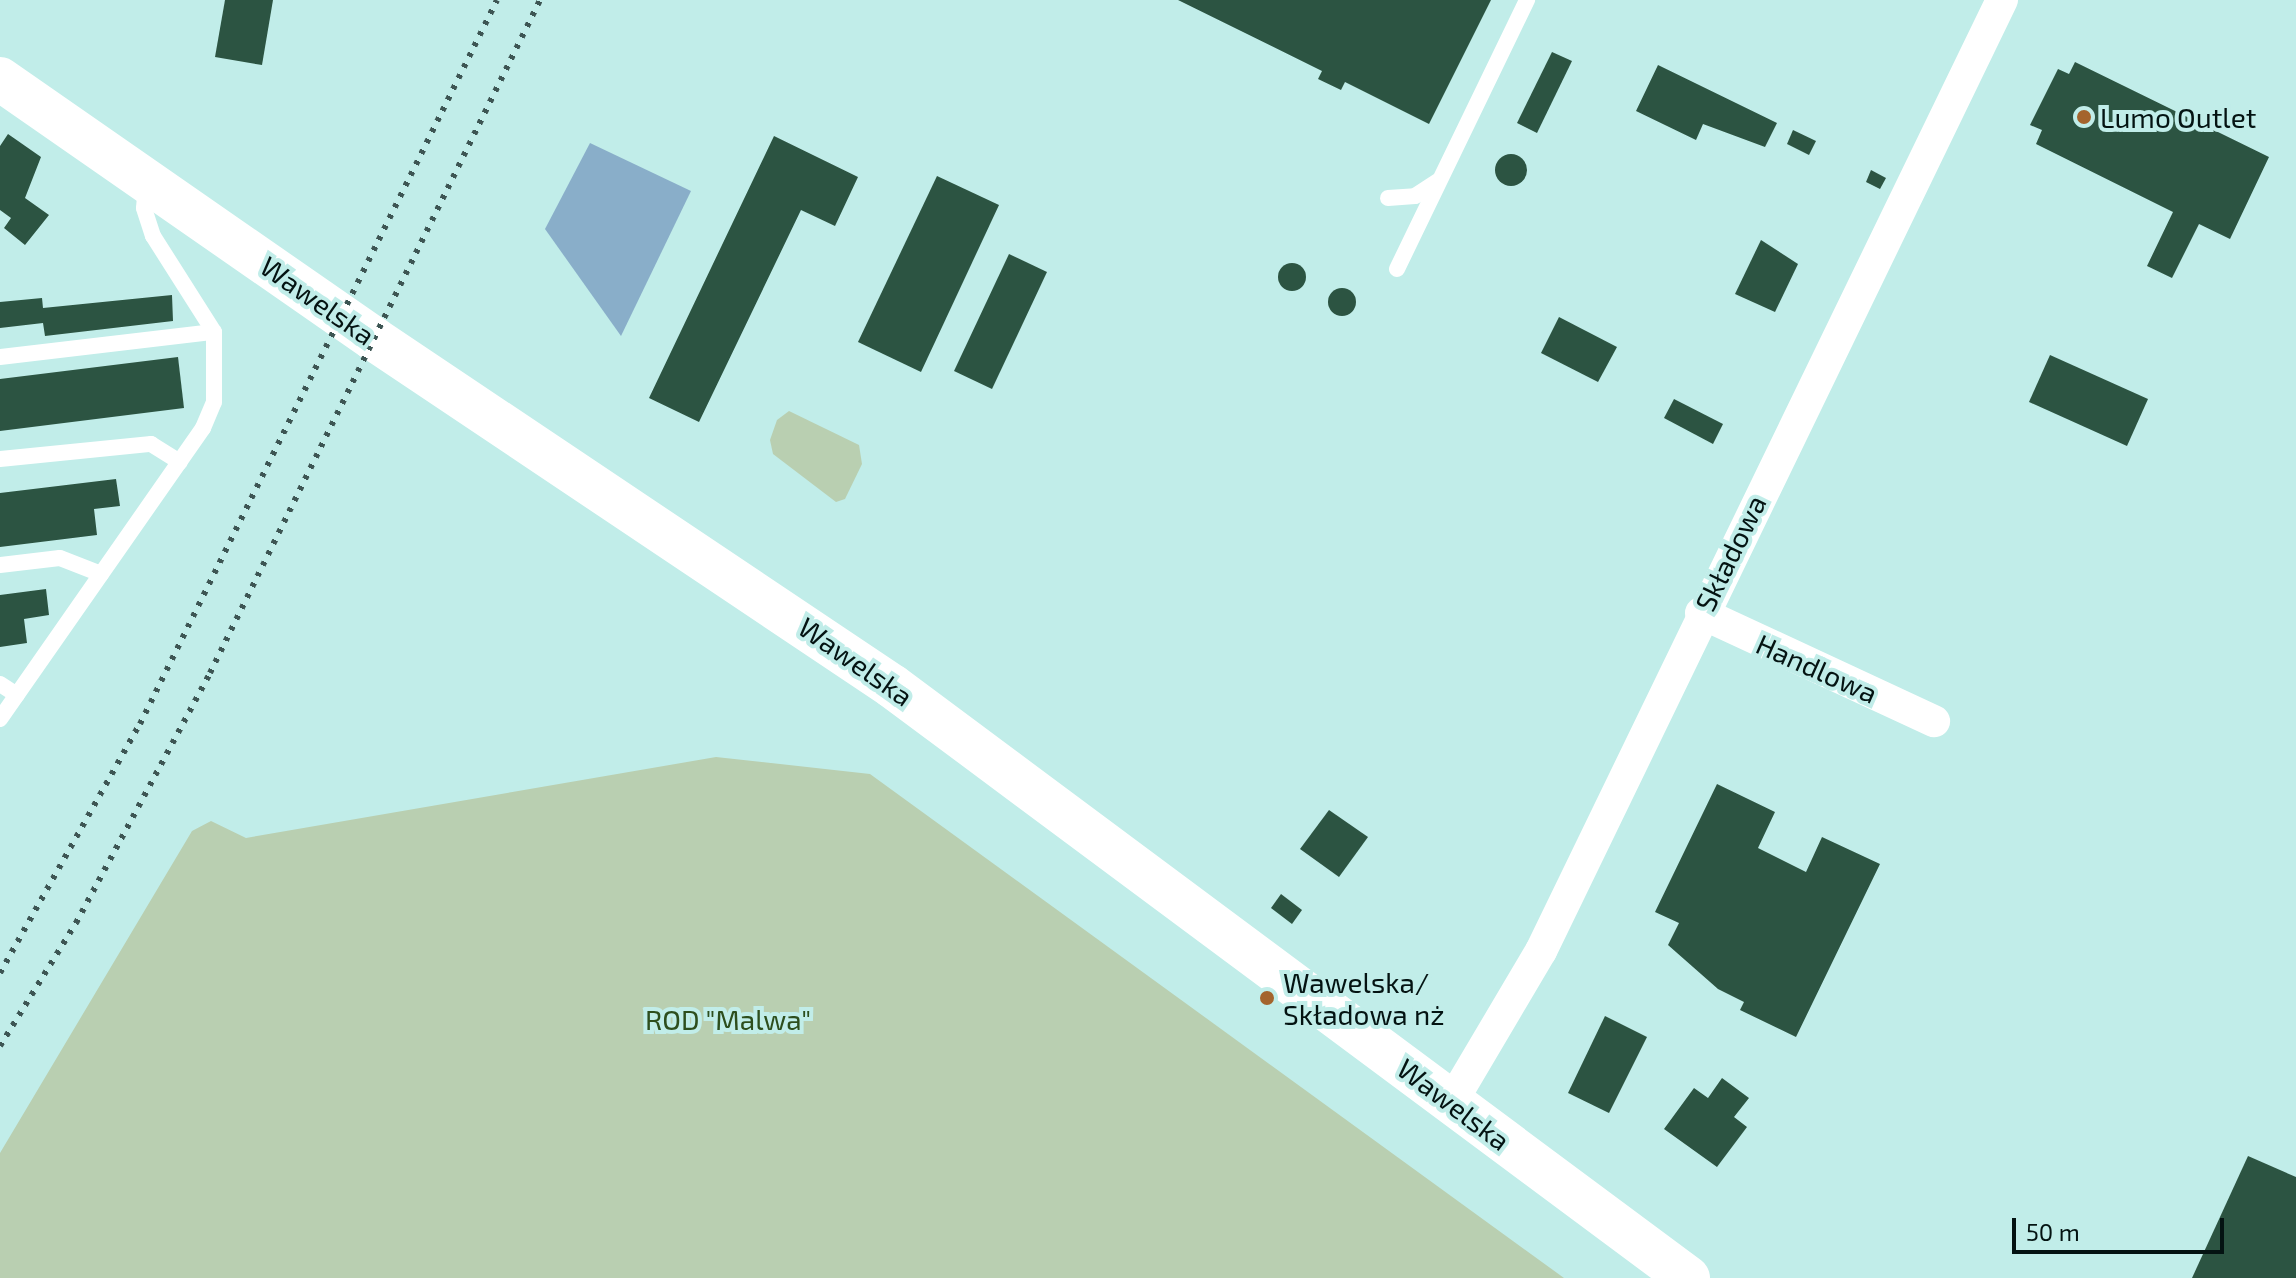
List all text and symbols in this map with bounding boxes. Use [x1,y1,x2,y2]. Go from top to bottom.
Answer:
place label: Lumo Outlet [2100,100,2256,134]
marker: Lumo Outlet [2075,108,2093,126]
street label: Wawelska [254,248,382,352]
street label: Składowa [1688,490,1772,616]
street label: Wawelska [792,609,920,713]
street label: Handlowa [1751,626,1883,710]
place label: Wawelska/ Składowa nż [1283,965,1445,1031]
marker: Wawelska/ Składowa nż [1258,989,1276,1007]
park label: ROD "Malwa" [645,1002,811,1036]
street label: Wawelska [1391,1051,1517,1157]
scale bar [2016,1202,2228,1252]
text: 50 m [2026,1217,2080,1246]

